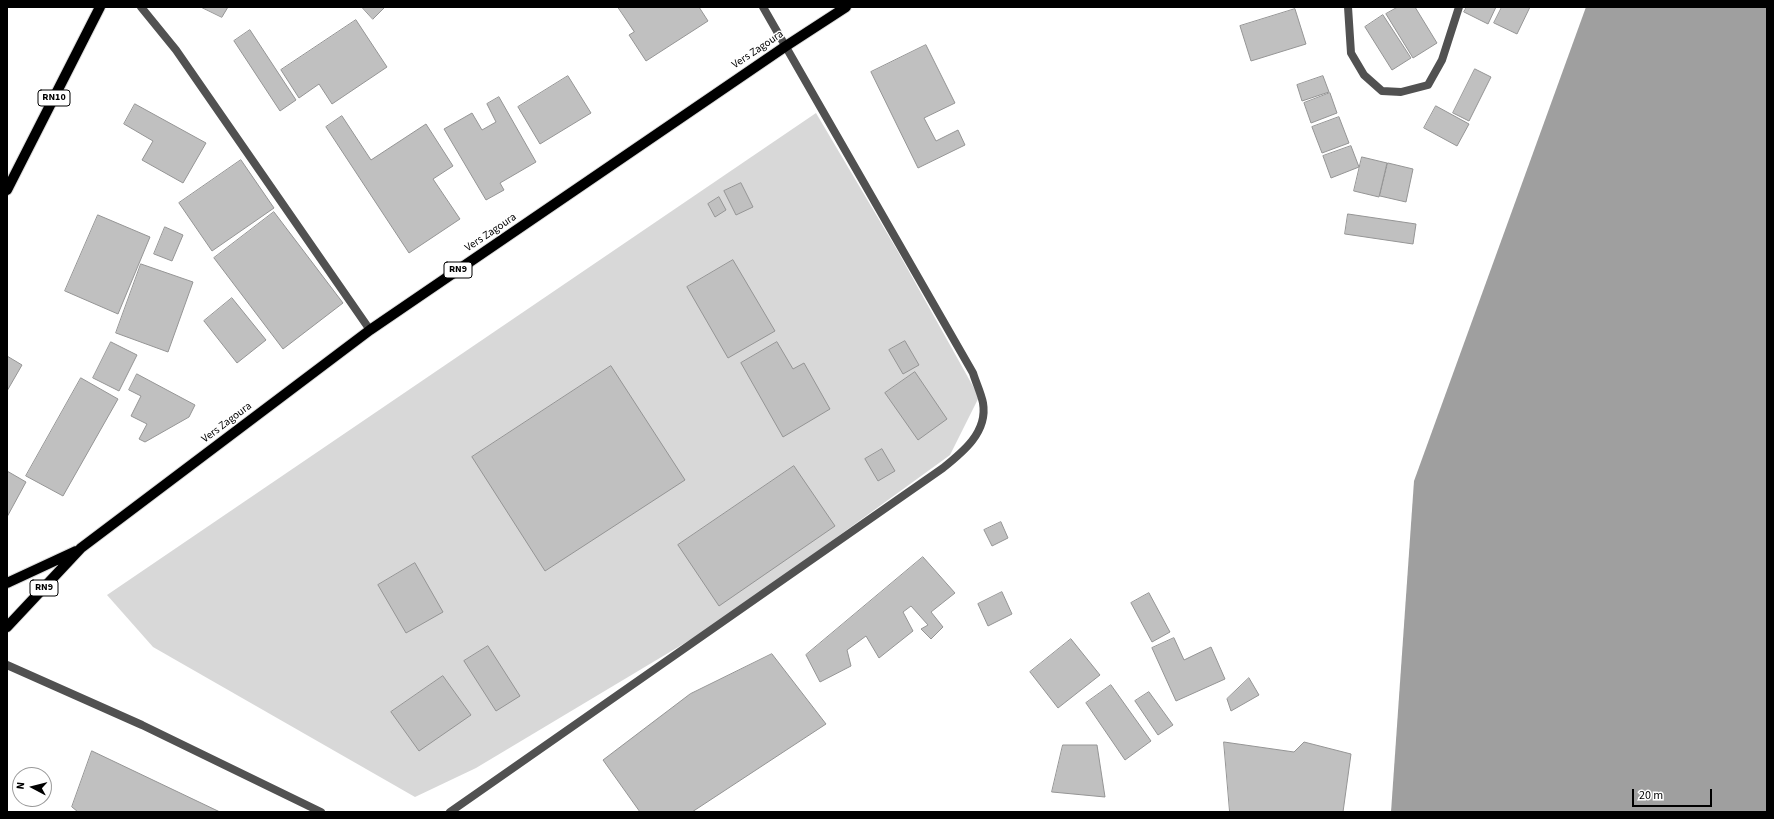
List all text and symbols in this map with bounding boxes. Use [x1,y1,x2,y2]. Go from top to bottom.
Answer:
street label: Vers Zagoura [730,28,786,72]
road number: RN10 [38,90,70,106]
street label: Vers Zagoura [463,211,519,255]
road number: RN9 [444,262,472,278]
street label: Vers Zagoura [199,400,255,446]
road number: RN9 [30,580,58,596]
north arrow [12,767,52,807]
text: N [13,781,28,790]
scale bar [1634,781,1714,807]
text: 20 m [1639,787,1663,804]

